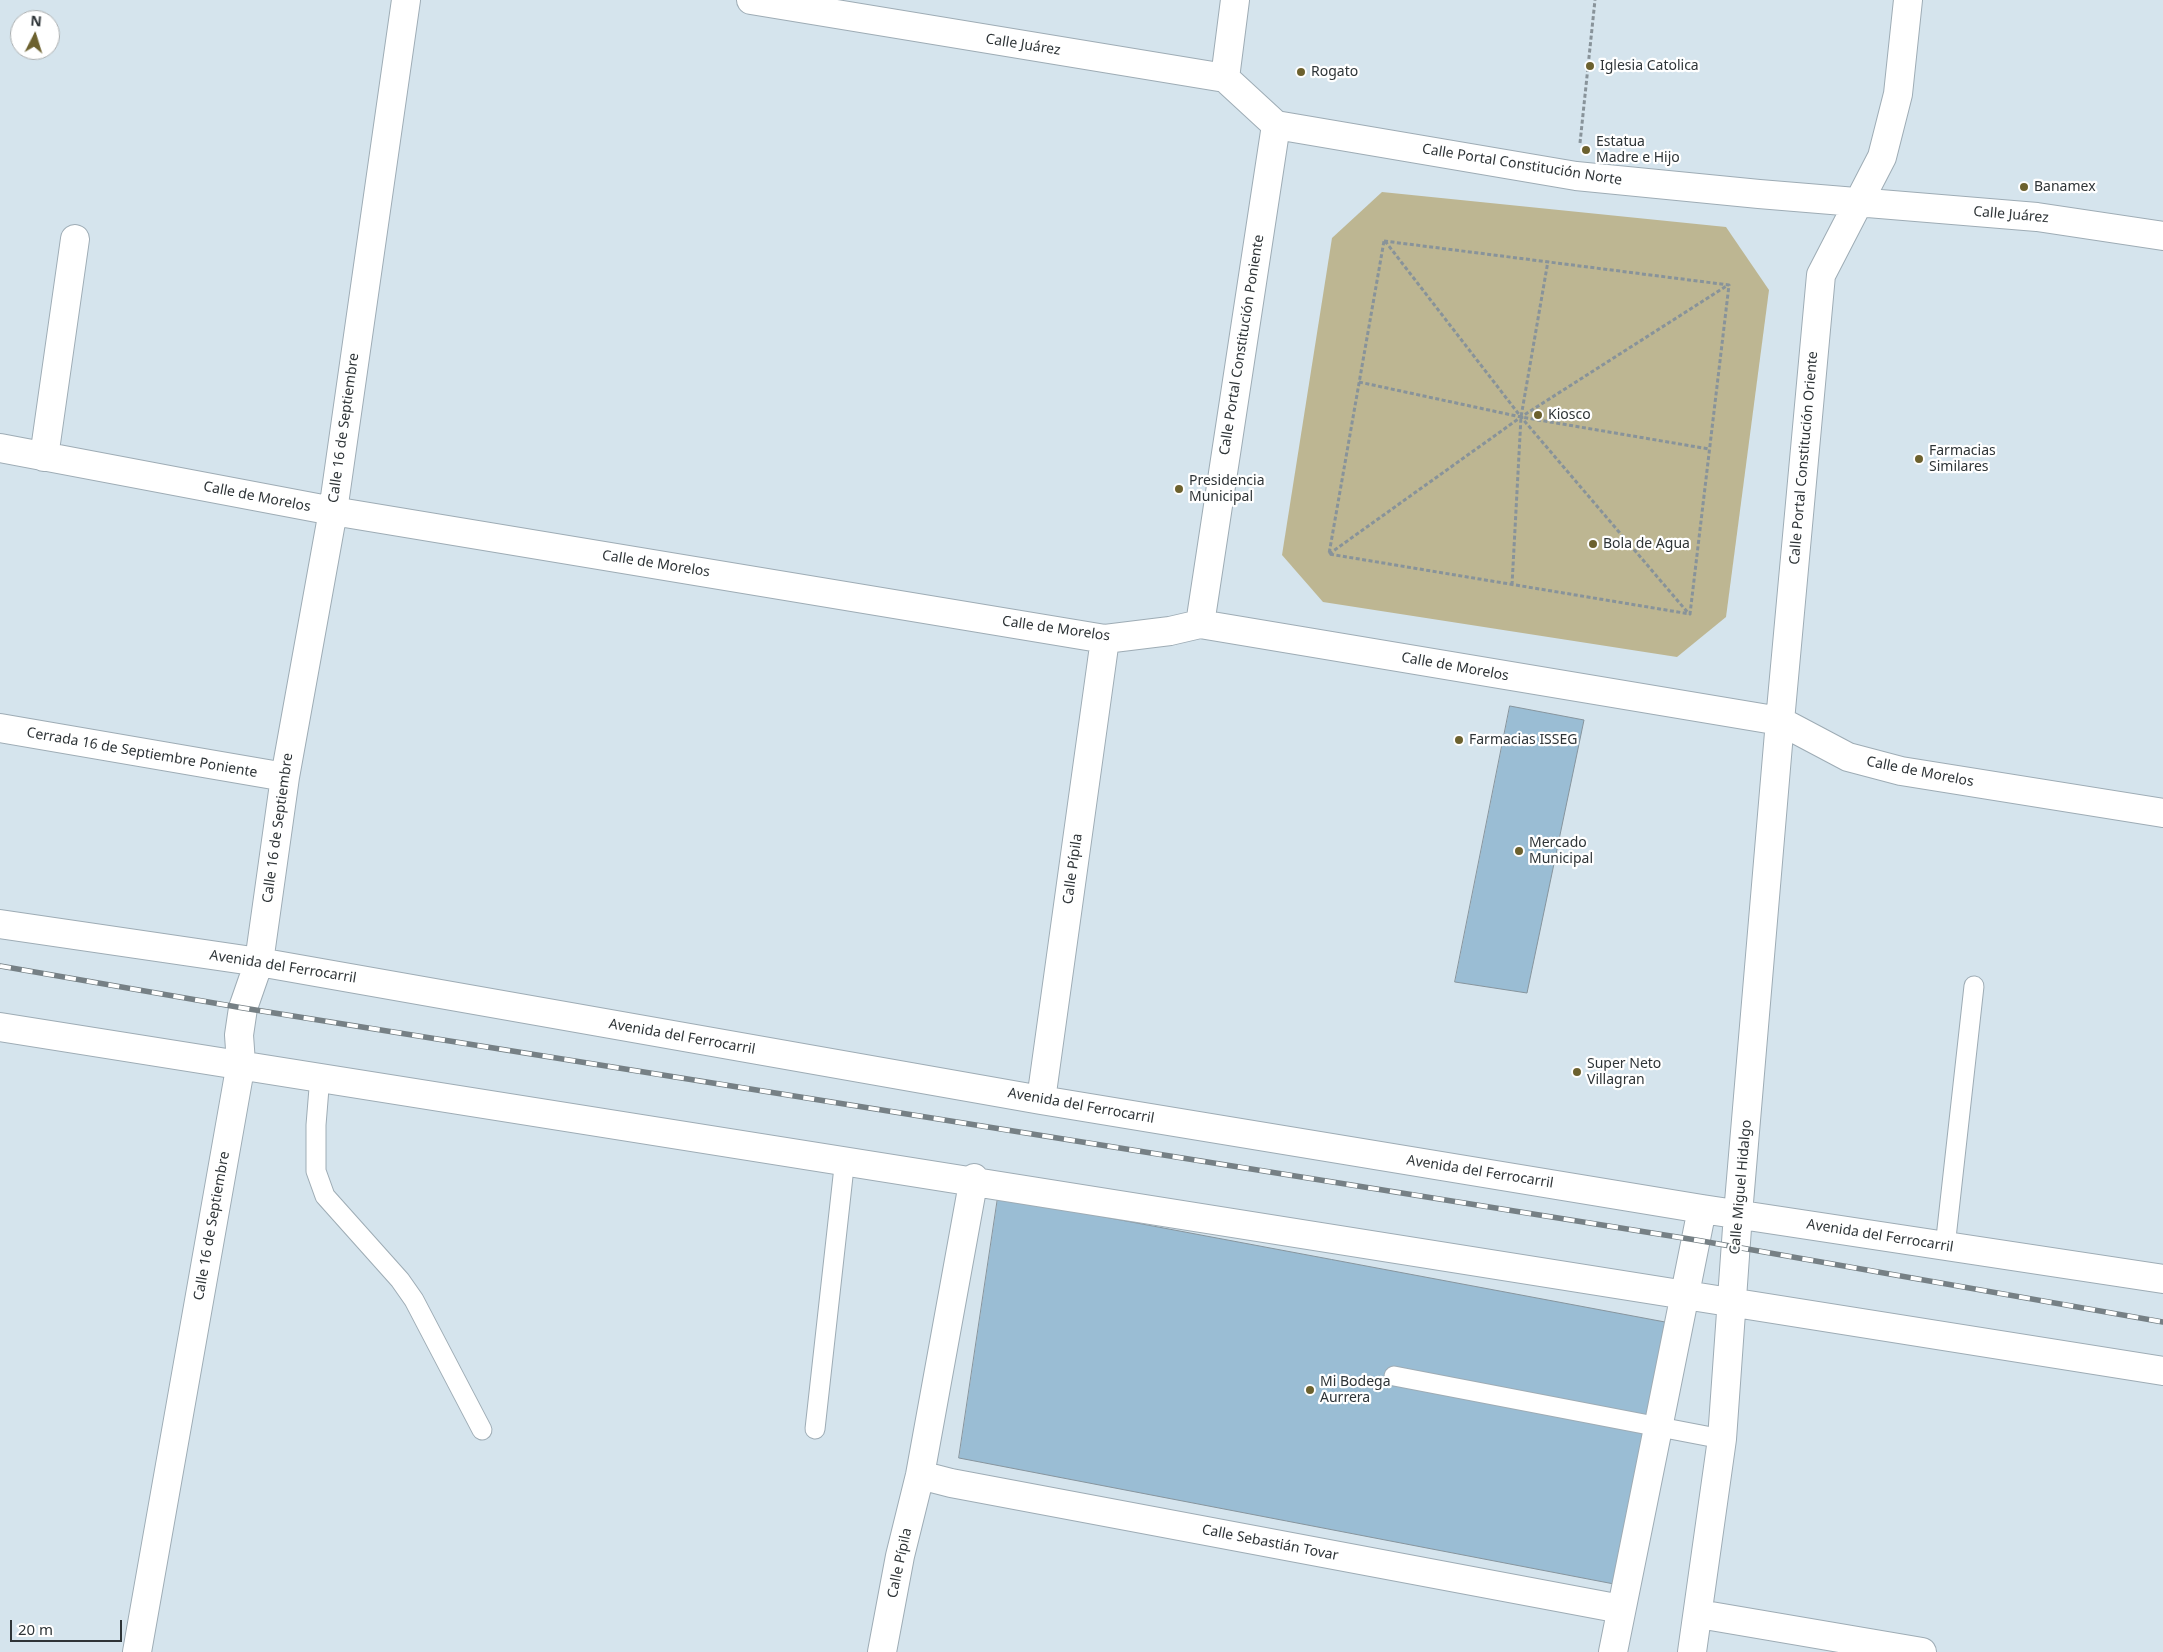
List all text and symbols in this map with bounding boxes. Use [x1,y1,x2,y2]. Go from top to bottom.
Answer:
north arrow [10,10,60,60]
text: N [30,11,43,31]
street label: Calle Juárez [984,31,1062,59]
place label: Iglesia Catolica [1600,58,1699,74]
marker: Iglesia Catolica [1584,60,1596,72]
place label: Rogato [1311,64,1358,80]
marker: Rogato [1295,66,1307,78]
place label: Estatua Madre e Hijo [1596,134,1680,166]
street label: Calle Portal Constitución Norte [1421,141,1623,189]
marker: Estatua Madre e Hijo [1580,144,1592,156]
place label: Banamex [2034,179,2096,195]
marker: Banamex [2018,181,2030,193]
street label: Calle Juárez [1973,203,2049,227]
street label: Calle Portal Constitución Poniente [1216,233,1268,457]
street label: Calle Portal Constitución Oriente [1786,351,1822,565]
street label: Calle 16 de Septiembre [325,352,363,504]
place label: Kiosco [1548,407,1591,423]
marker: Kiosco [1532,409,1544,421]
place label: Farmacias Similares [1929,443,1996,476]
marker: Farmacias Similares [1913,453,1925,465]
place label: Presidencia Municipal [1189,473,1265,506]
street label: Calle de Morelos [202,478,312,516]
marker: Presidencia Municipal [1173,483,1185,495]
place label: Bola de Agua [1603,536,1690,552]
marker: Bola de Agua [1587,538,1599,550]
street label: Calle de Morelos [601,547,711,581]
street label: Calle de Morelos [1001,613,1111,645]
street label: Calle de Morelos [1400,649,1510,685]
street label: Cerrada 16 de Septiembre Poniente [25,724,259,782]
place label: Farmacias ISSEG [1469,732,1577,748]
marker: Farmacias ISSEG [1453,734,1465,746]
street label: Calle 16 de Septiembre [259,752,297,904]
street label: Calle de Morelos [1865,753,1975,791]
street label: Calle Pípila [1060,833,1086,905]
place label: Mercado Municipal [1529,835,1593,868]
marker: Mercado Municipal [1513,845,1525,857]
street label: Avenida del Ferrocarril [208,947,358,987]
street label: Avenida del Ferrocarril [607,1016,757,1058]
place label: Super Neto Villagran [1587,1056,1661,1088]
marker: Super Neto Villagran [1571,1066,1583,1078]
street label: Avenida del Ferrocarril [1006,1085,1156,1127]
street label: Calle Miguel Hidalgo [1727,1119,1755,1255]
street label: Calle 16 de Septiembre [191,1150,233,1302]
street label: Avenida del Ferrocarril [1405,1152,1555,1192]
street label: Avenida del Ferrocarril [1805,1216,1955,1256]
place label: Mi Bodega Aurrera [1320,1374,1390,1406]
marker: Mi Bodega Aurrera [1304,1384,1316,1396]
street label: Calle Sebastián Tovar [1200,1522,1340,1564]
street label: Calle Pípila [884,1526,916,1600]
scale bar [12,1610,125,1642]
text: 20 m [18,1619,53,1639]

